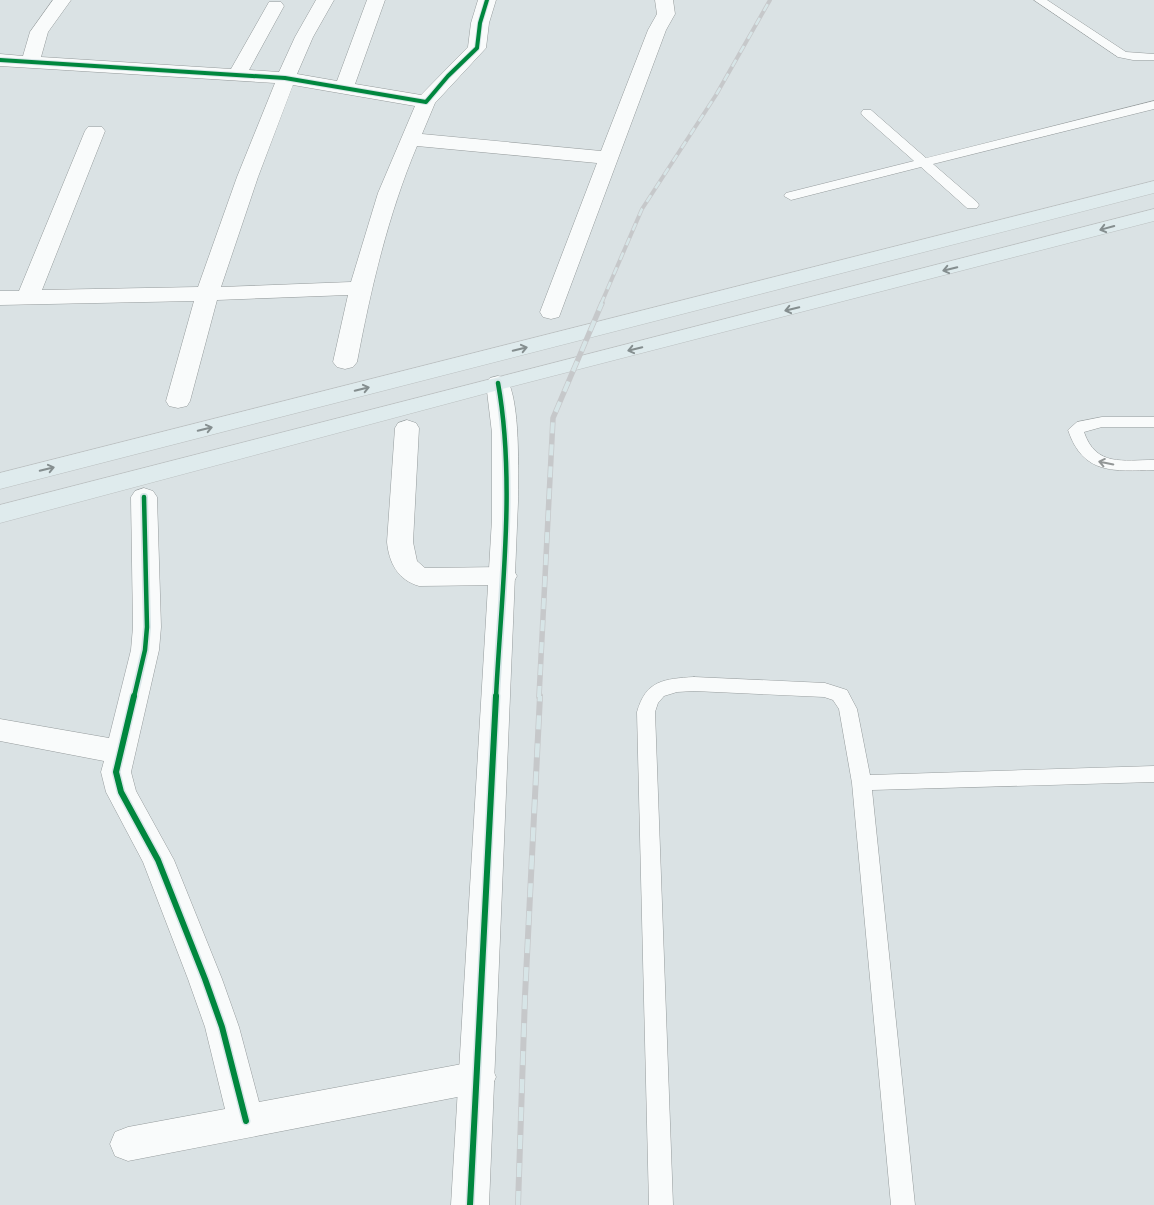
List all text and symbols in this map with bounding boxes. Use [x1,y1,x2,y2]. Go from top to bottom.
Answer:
one-way arrow [1099,223,1115,233]
one-way arrow [942,265,958,274]
one-way arrow [785,305,801,314]
one-way arrow [511,344,527,353]
one-way arrow [627,345,643,354]
one-way arrow [354,384,370,393]
one-way arrow [196,424,212,433]
one-way arrow [1098,458,1114,467]
one-way arrow [39,464,55,473]

